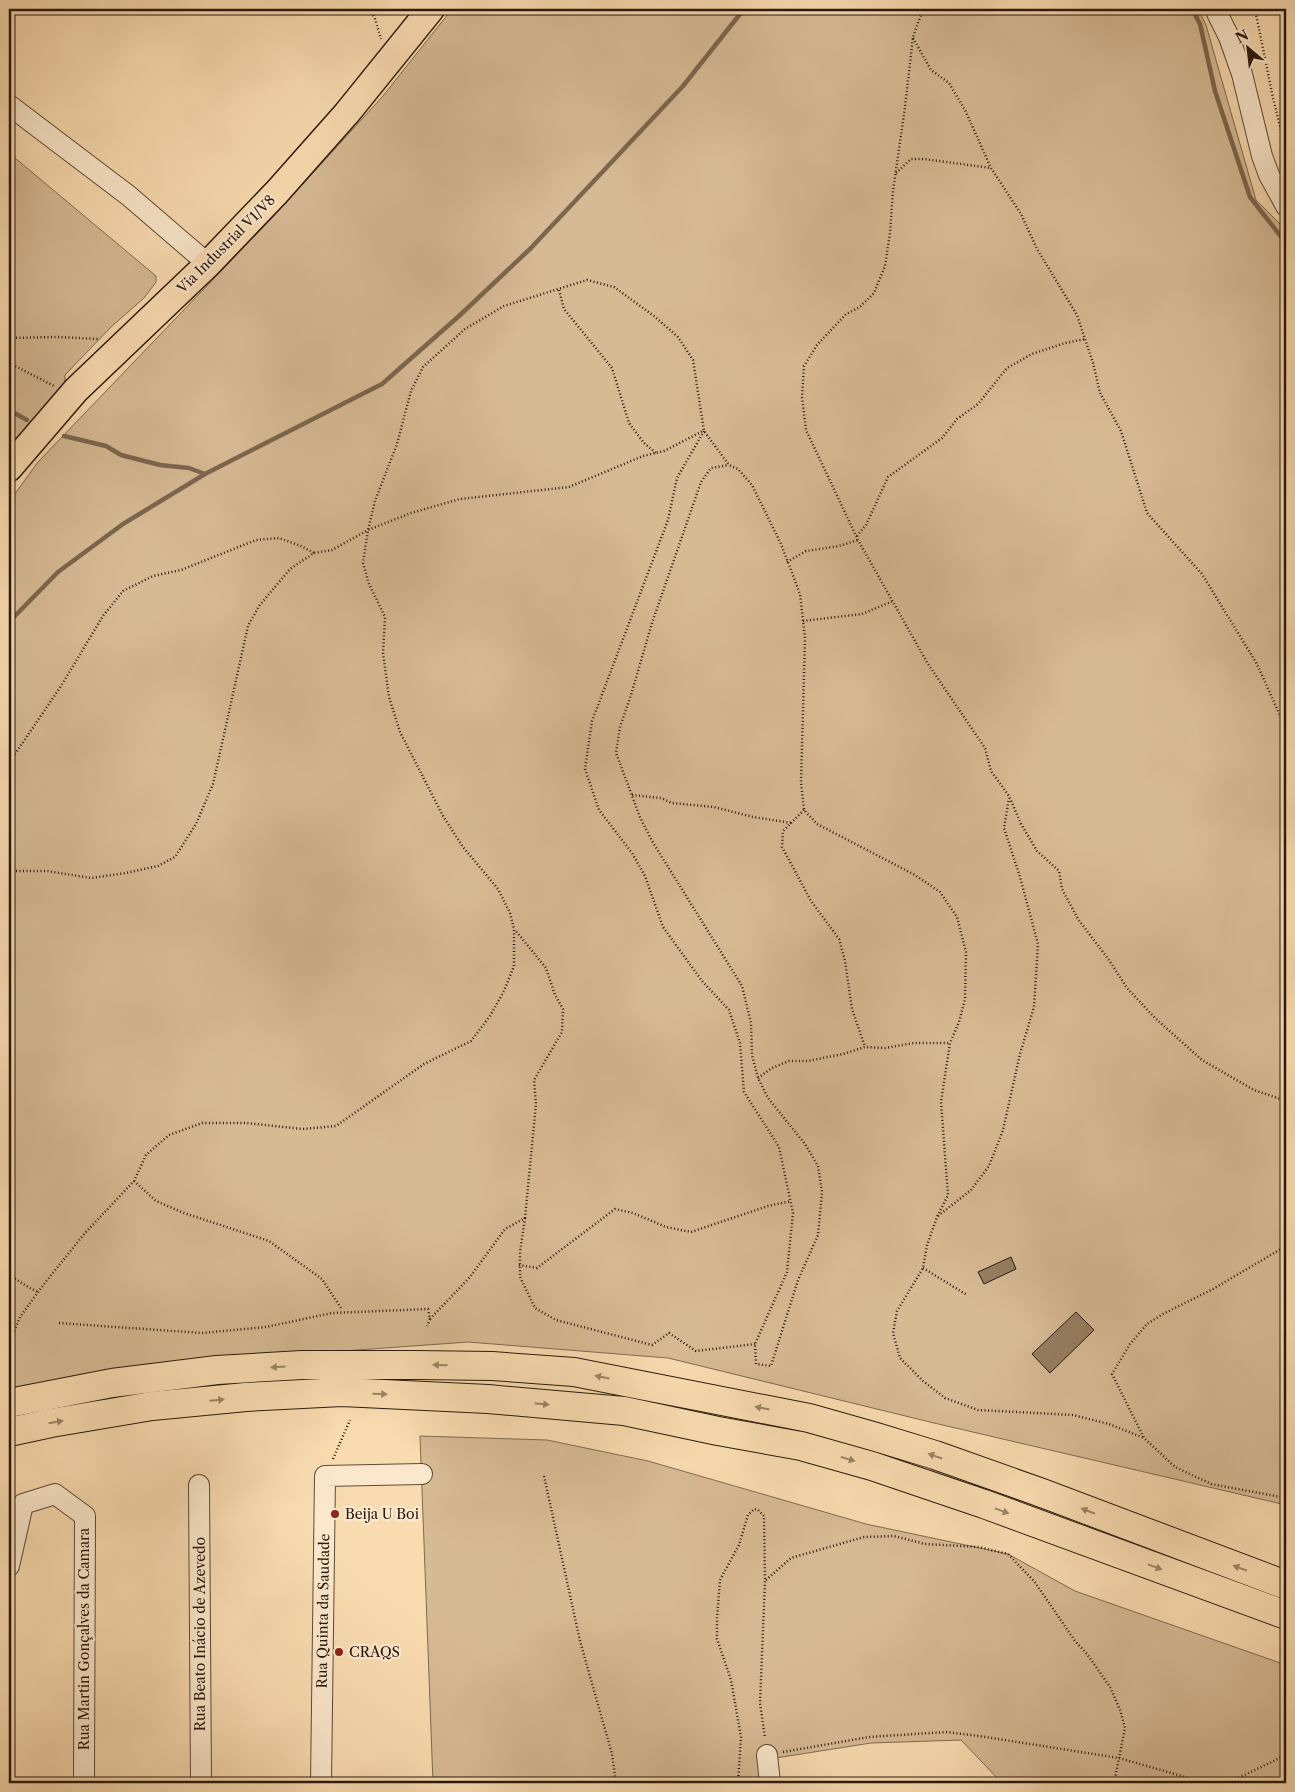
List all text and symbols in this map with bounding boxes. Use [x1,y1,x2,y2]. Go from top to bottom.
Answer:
north arrow [1222,22,1272,72]
text: N [1232,26,1251,47]
street label: Via Industrial V1/V8 [172,191,279,298]
one-way arrow [432,1361,448,1369]
one-way arrow [270,1363,286,1371]
one-way arrow [595,1373,610,1381]
one-way arrow [372,1390,388,1398]
one-way arrow [210,1396,226,1404]
one-way arrow [534,1400,550,1408]
one-way arrow [754,1404,769,1412]
one-way arrow [49,1418,64,1426]
one-way arrow [928,1452,943,1459]
one-way arrow [841,1456,856,1464]
place label: Beija U Boi [345,1505,419,1523]
one-way arrow [995,1507,1010,1515]
one-way arrow [1080,1507,1095,1515]
marker: Beija U Boi [329,1508,341,1520]
street label: Rua Martin Gonçalves da Camara [75,1527,93,1750]
street label: Rua Quinta da Saudade [313,1533,333,1689]
street label: Rua Beato Inácio de Azevedo [191,1537,209,1731]
one-way arrow [1147,1564,1162,1571]
one-way arrow [1233,1564,1248,1571]
place label: CRAQS [349,1643,400,1661]
marker: CRAQS [333,1646,345,1658]

